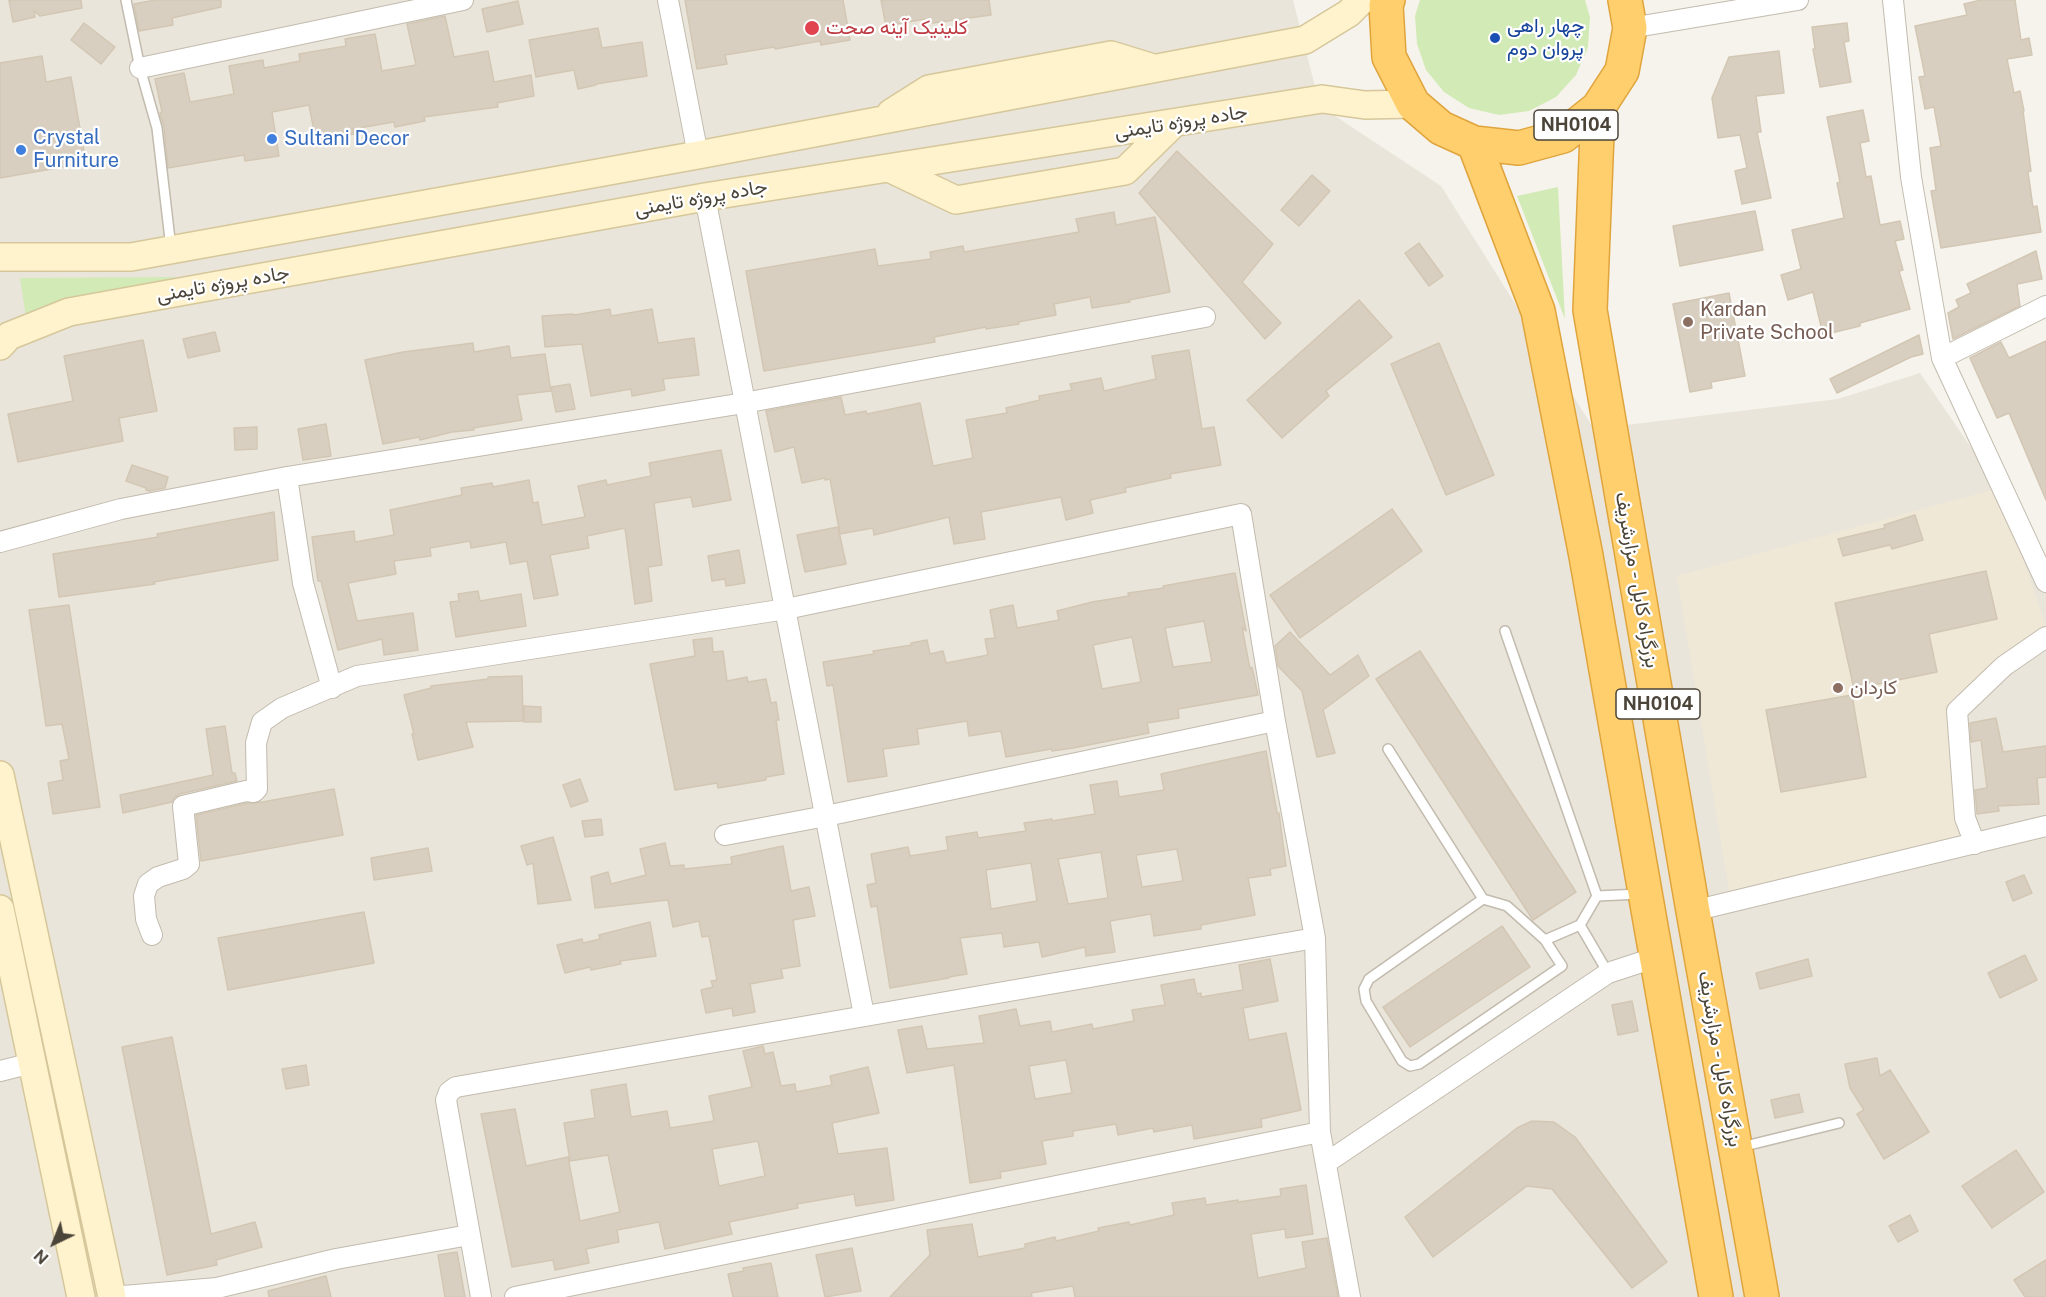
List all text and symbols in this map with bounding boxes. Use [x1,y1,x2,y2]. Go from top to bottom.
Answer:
place label: چهار راهی پروان دوم [1507,14,1584,61]
place label: کلینیک آینه صحت [826,16,968,40]
marker: کلینیک آینه صحت [803,19,821,37]
marker: چهار راهی پروان دوم [1488,31,1502,45]
street label: جاده پروژه تایمنی [1113,100,1249,144]
road number: NH0104 [1534,110,1618,140]
place label: Crystal Furniture [33,126,119,173]
place label: Sultani Decor [284,127,410,151]
marker: Sultani Decor [265,132,279,146]
marker: Crystal Furniture [14,143,28,157]
street label: جاده پروژه تایمنی [633,175,769,221]
street label: جاده پروژه تایمنی [155,261,291,307]
place label: Kardan Private School [1700,298,1834,345]
marker: Kardan Private School [1681,315,1695,329]
street label: بزرگراه کابل - مزارشریف [1610,490,1664,670]
place label: کاردان [1850,676,1897,700]
marker: کاردان [1831,681,1845,695]
road number: NH0104 [1616,689,1700,719]
street label: بزرگراه کابل - مزارشریف [1693,969,1747,1149]
north arrow [24,1213,84,1273]
text: N [30,1245,52,1268]

